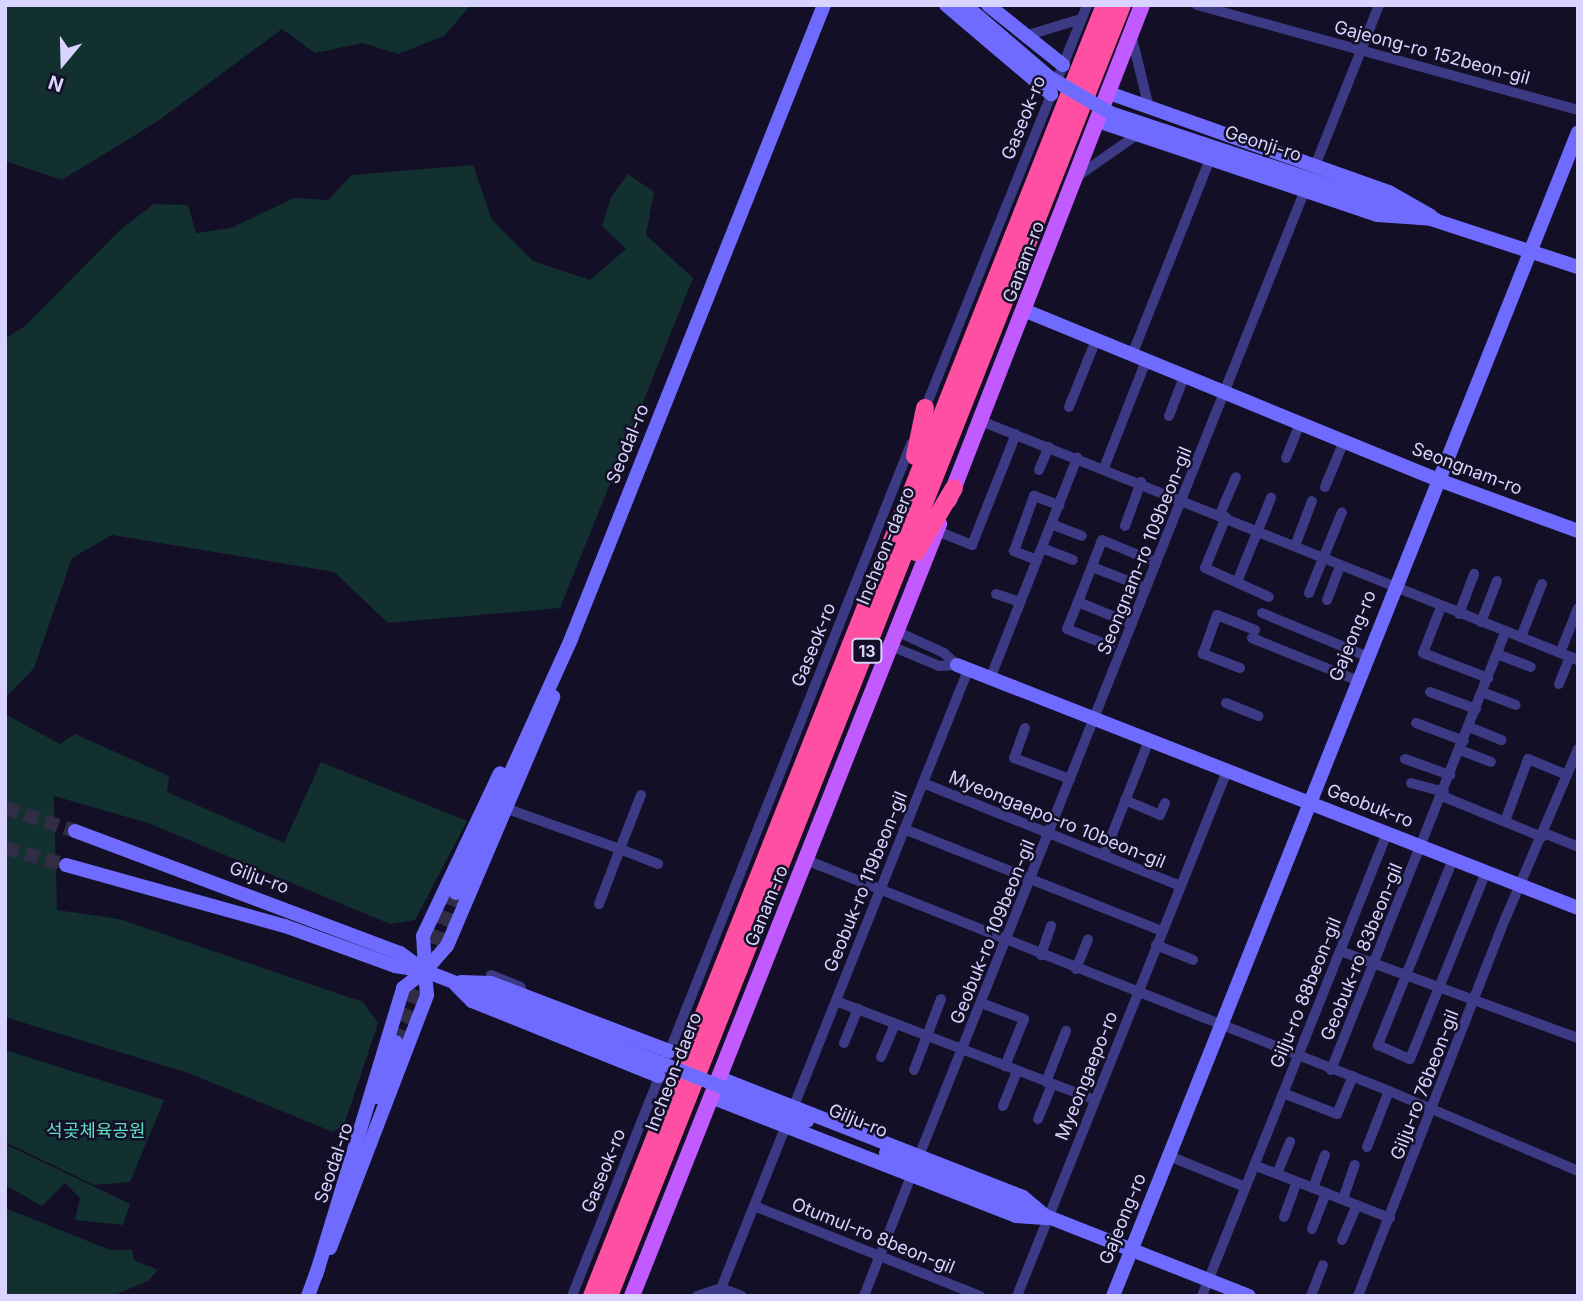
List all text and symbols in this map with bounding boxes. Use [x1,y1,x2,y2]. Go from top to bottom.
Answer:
street label: Gajeong-ro 152beon-gil [1332,16,1532,90]
north arrow [28,28,98,98]
text: N [45,70,67,97]
street label: Gaseok-ro [997,73,1051,163]
street label: Geonji-ro [1222,121,1304,167]
street label: Ganam-ro [999,218,1049,306]
street label: Seodal-ro [602,401,654,487]
street label: Seongnam-ro [1409,438,1525,500]
street label: Seongnam-ro 109beon-gil [1093,444,1197,658]
street label: Incheon-daero [852,484,920,608]
street label: Gajeong-ro [1325,587,1381,685]
street label: Gaseok-ro [787,600,841,690]
road number: 13 [851,638,883,664]
street label: Myeongaepo-ro 10beon-gil [946,767,1168,873]
street label: Geobuk-ro [1324,780,1416,832]
street label: Geobuk-ro 119beon-gil [820,789,912,975]
street label: Geobuk-ro 109beon-gil [946,837,1040,1027]
street label: Gilju-ro [226,857,292,899]
street label: Geobuk-ro 83beon-gil [1317,860,1407,1044]
street label: Ganam-ro [741,862,793,950]
street label: Gilju-ro 88beon-gil [1266,915,1346,1071]
street label: Gilju-ro 76beon-gil [1386,1007,1464,1163]
street label: Myeongaepo-ro [1051,1008,1123,1144]
street label: Incheon-daero [641,1010,707,1134]
street label: Gilju-ro [825,1099,891,1143]
park label: 석곶체육공원 [46,1120,146,1142]
street label: Seodal-ro [310,1120,358,1206]
street label: Gaseok-ro [577,1126,631,1216]
street label: Gajeong-ro [1095,1170,1151,1268]
street label: Otumul-ro 8beon-gil [788,1193,958,1279]

